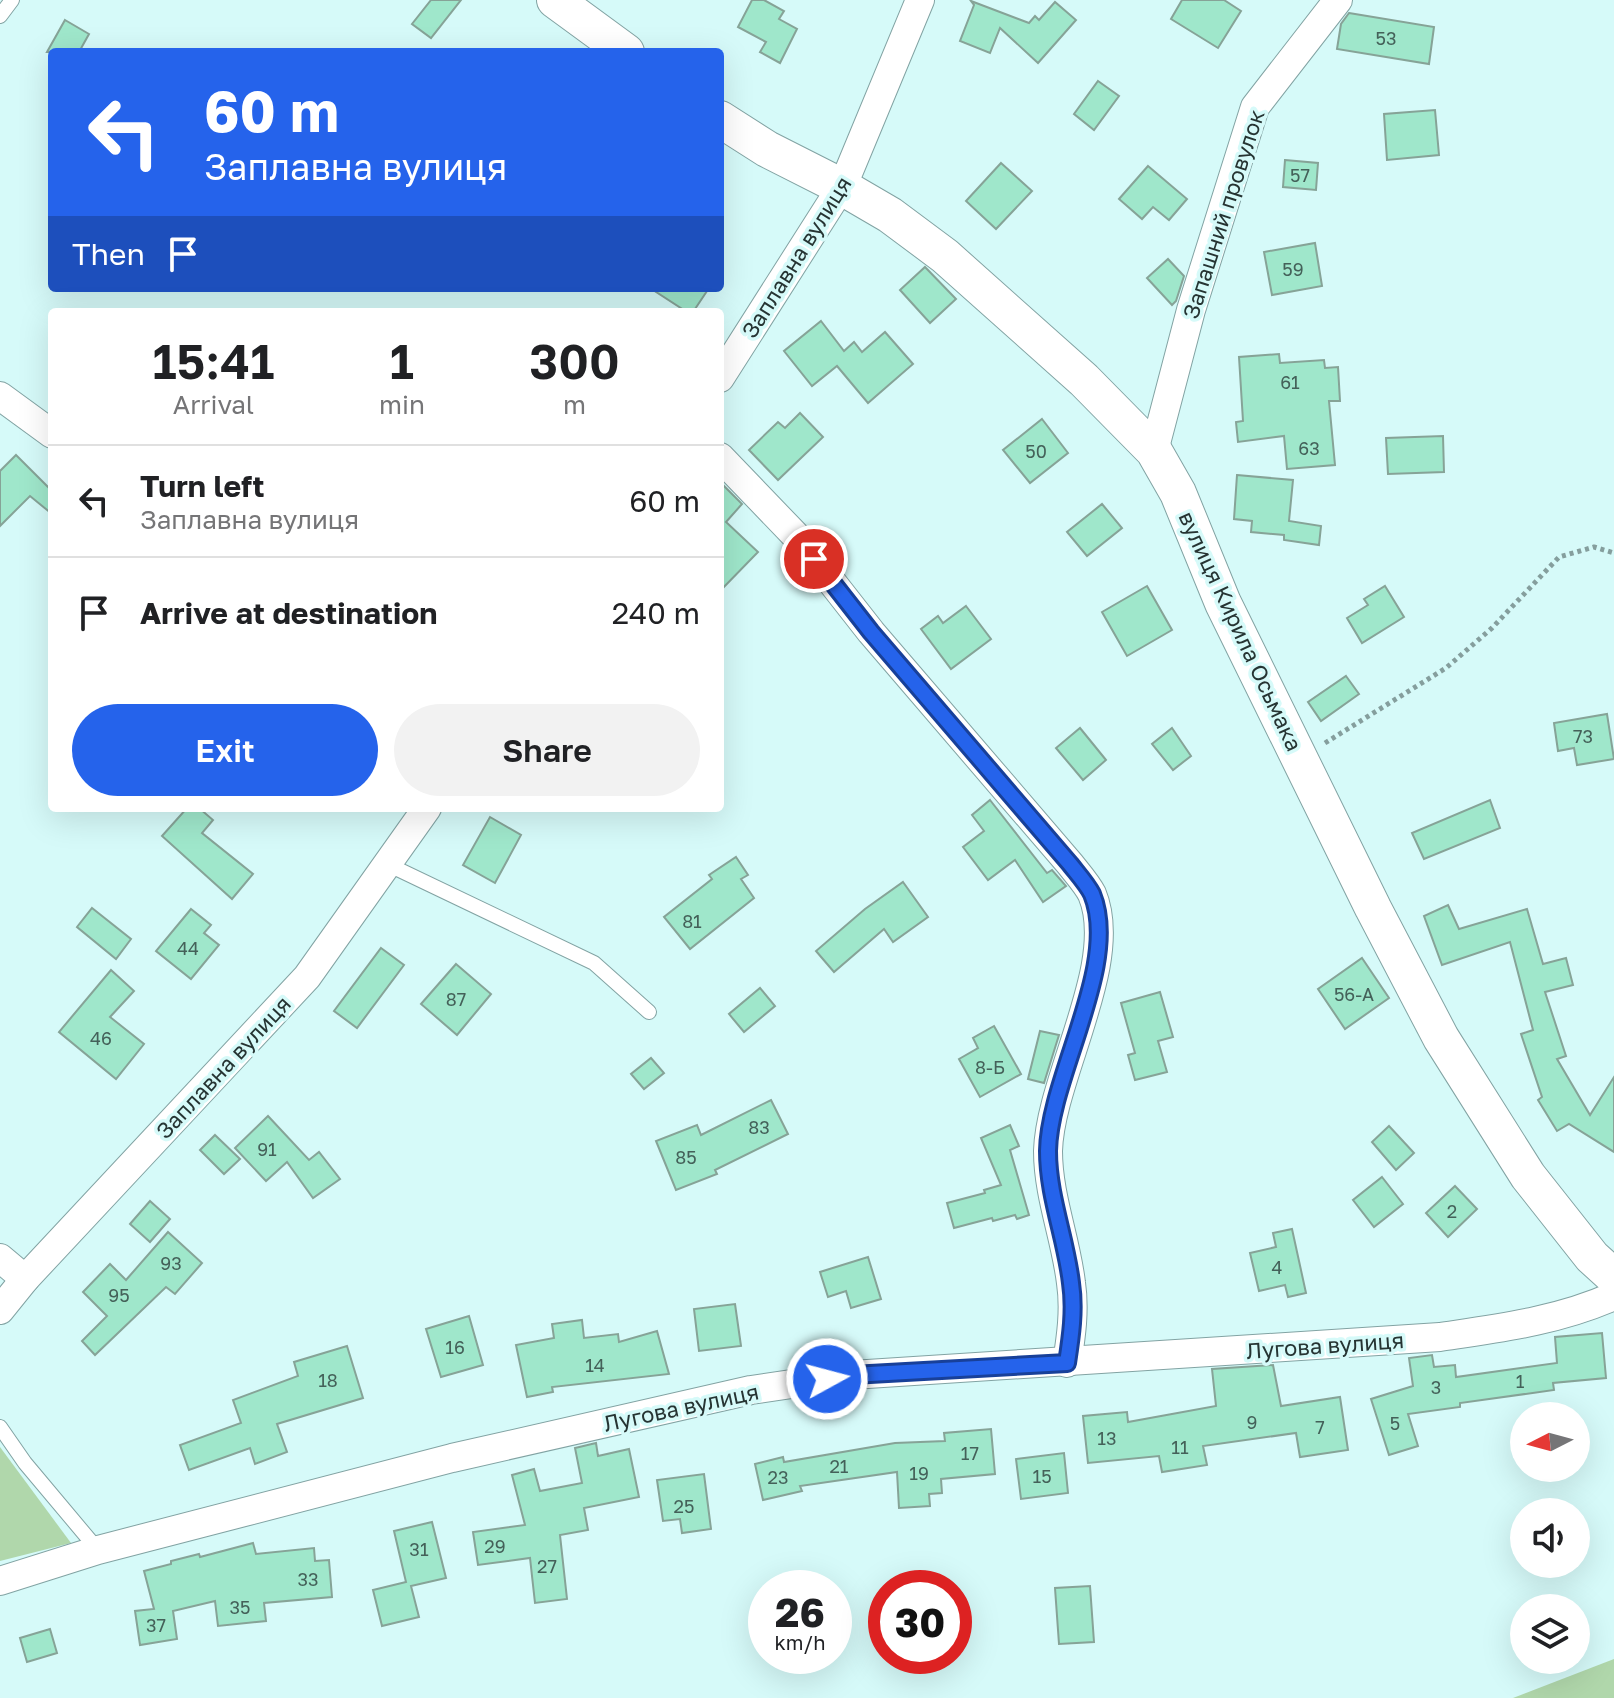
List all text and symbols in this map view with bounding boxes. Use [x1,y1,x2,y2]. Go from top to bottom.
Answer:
house number: 53 [1376,27,1396,49]
text: 60 m [204,77,339,144]
icon: left [72,80,176,184]
street label: Запашний провулок [1176,106,1270,322]
text: Заплавна вулиця [204,145,507,188]
house number: 57 [1290,164,1310,186]
street label: Заплавна вулиця [735,171,857,343]
icon: arrive [161,232,205,276]
text: Then [72,236,145,272]
house number: 59 [1282,258,1304,280]
text: 15:41 [152,332,275,390]
text: 1 [390,332,414,390]
text: 300 [529,332,620,390]
house number: 61 [1280,371,1300,393]
text: Arrival [173,389,254,420]
text: min [379,389,425,420]
text: m [563,389,586,420]
house number: 63 [1298,437,1320,459]
house number: 50 [1025,440,1047,462]
text: Turn left [140,468,265,504]
icon: left [72,479,116,523]
text: 60 m [629,483,700,519]
text: Заплавна вулиця [140,504,359,535]
street label: вулиця Кирила Осьмака [1173,507,1309,755]
pin [780,525,848,593]
icon: arrive [792,537,836,581]
icon: arrive [72,591,116,635]
text: Arrive at destination [140,595,437,631]
text: 240 m [612,595,700,631]
button: Exit [72,704,378,796]
button: Share [394,704,700,796]
house number: 73 [1573,725,1593,747]
house number: 81 [682,910,702,932]
house number: 44 [177,937,199,959]
house number: 56-А [1334,983,1374,1005]
house number: 87 [446,988,466,1010]
street label: Заплавна вулиця [150,990,296,1144]
house number: 46 [90,1027,112,1049]
house number: 8-Б [975,1056,1005,1078]
house number: 83 [748,1116,770,1138]
house number: 91 [257,1138,277,1160]
house number: 85 [675,1146,697,1168]
house number: 2 [1447,1200,1457,1222]
house number: 93 [160,1252,182,1274]
house number: 4 [1272,1256,1283,1278]
house number: 95 [108,1284,130,1306]
street label: Лугова вулиця [1245,1326,1405,1364]
house number: 16 [445,1336,465,1358]
position arrow [785,1337,869,1421]
house number: 14 [585,1354,605,1376]
house number: 18 [318,1369,338,1391]
house number: 1 [1516,1370,1525,1392]
house number: 3 [1431,1376,1441,1398]
street label: Лугова вулиця [601,1377,761,1437]
north arrow [1510,1402,1590,1482]
map controls [1510,1402,1590,1674]
house number: 9 [1247,1411,1257,1433]
house number: 5 [1390,1412,1400,1434]
house number: 7 [1315,1416,1325,1438]
house number: 13 [1097,1427,1117,1449]
house number: 11 [1171,1436,1189,1458]
house number: 17 [961,1442,979,1464]
house number: 21 [829,1455,849,1477]
house number: 19 [909,1462,929,1484]
house number: 15 [1032,1465,1052,1487]
house number: 23 [768,1466,788,1488]
house number: 25 [674,1495,694,1517]
button: sound [1510,1498,1590,1578]
house number: 29 [484,1535,506,1557]
house number: 31 [409,1538,429,1560]
house number: 27 [537,1555,557,1577]
house number: 33 [297,1568,319,1590]
speed limit sign: 30 [868,1570,972,1674]
text: 26 [775,1588,825,1636]
button: layers [1510,1594,1590,1674]
house number: 35 [230,1596,250,1618]
house number: 37 [146,1614,166,1636]
text: km/h [775,1630,825,1654]

